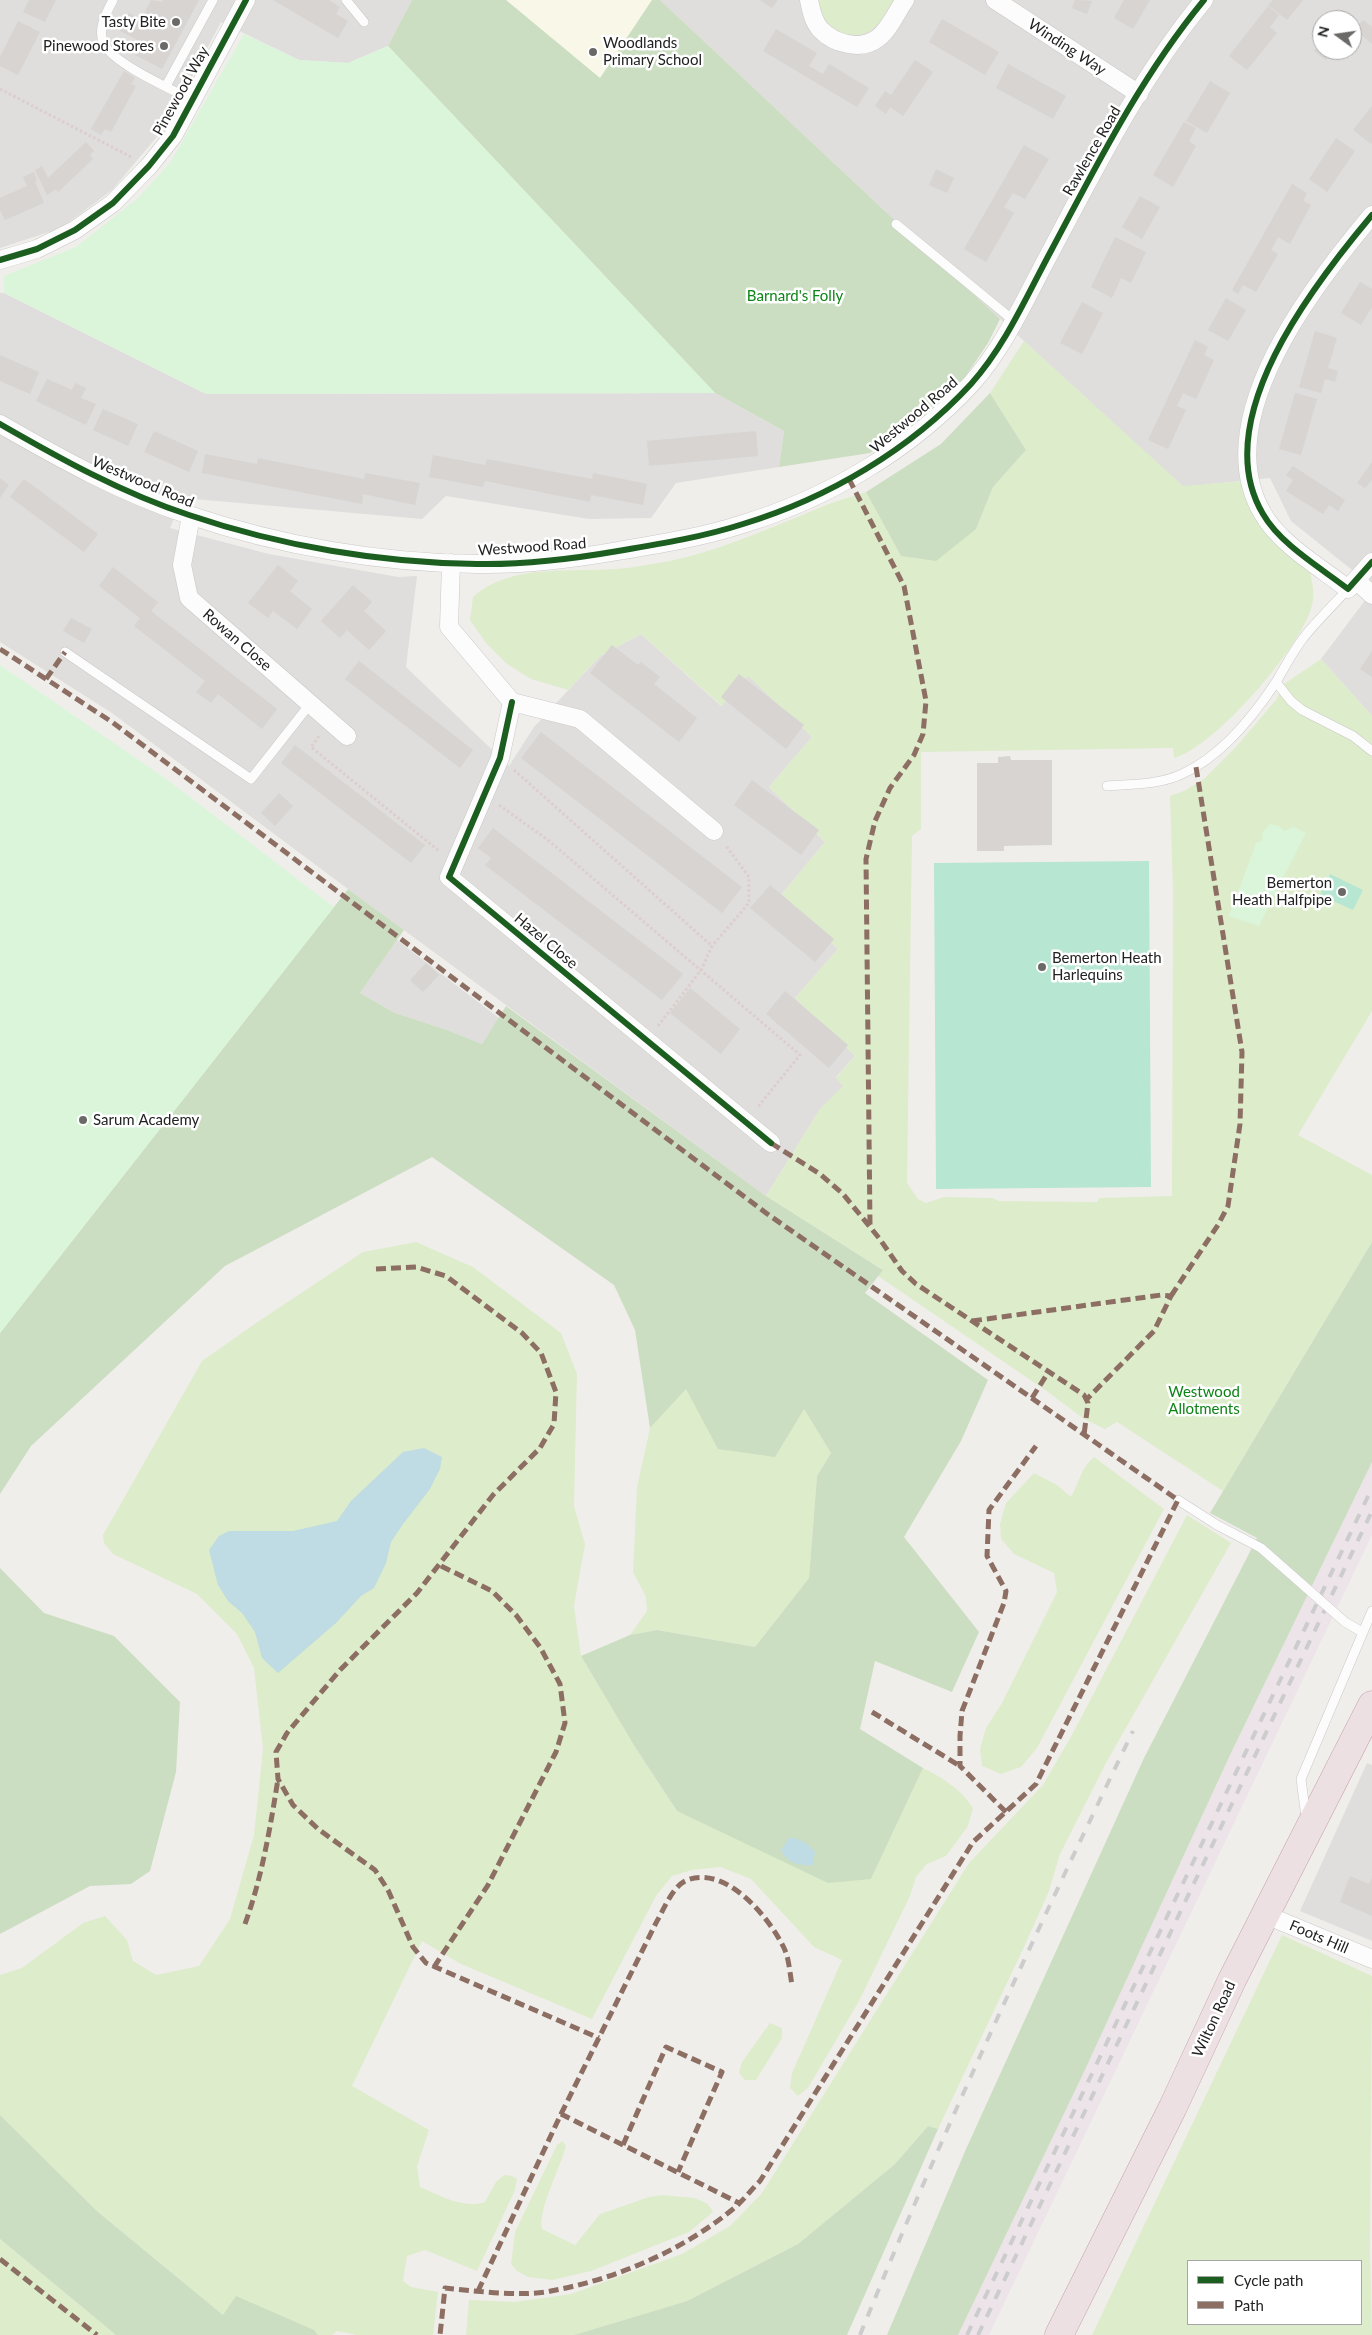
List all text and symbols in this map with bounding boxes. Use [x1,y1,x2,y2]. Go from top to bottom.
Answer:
north arrow [1312,10,1362,60]
place label: Tasty Bite [102,13,166,31]
street label: Winding Way [1025,15,1109,79]
marker: Tasty Bite [170,16,182,28]
text: N [1313,24,1332,39]
place label: Woodlands Primary School [603,34,702,69]
place label: Pinewood Stores [43,37,154,55]
marker: Pinewood Stores [158,40,170,52]
street label: Pinewood Way [149,43,213,139]
marker: Woodlands Primary School [587,46,599,58]
street label: Rawlence Road [1059,103,1125,199]
park label: Barnard's Folly [747,287,843,305]
street label: Westwood Road [867,373,961,457]
street label: Westwood Road [89,452,197,512]
street label: Westwood Road [477,534,587,560]
street label: Rowan Close [199,605,275,675]
place label: Bemerton Heath Halfpipe [1232,874,1332,909]
marker: Bemerton Heath Halfpipe [1336,886,1348,898]
street label: Hazel Close [511,909,581,973]
place label: Bemerton Heath Harlequins [1052,949,1162,984]
marker: Bemerton Heath Harlequins [1036,961,1048,973]
place label: Sarum Academy [93,1111,199,1129]
marker: Sarum Academy [77,1114,89,1126]
park label: Westwood Allotments [1168,1383,1240,1418]
street label: Foots Hill [1287,1917,1351,1957]
street label: Wilton Road [1189,1978,1239,2060]
legend [1187,2260,1362,2325]
text: Cycle path [1234,2271,1303,2289]
text: Path [1234,2296,1264,2314]

